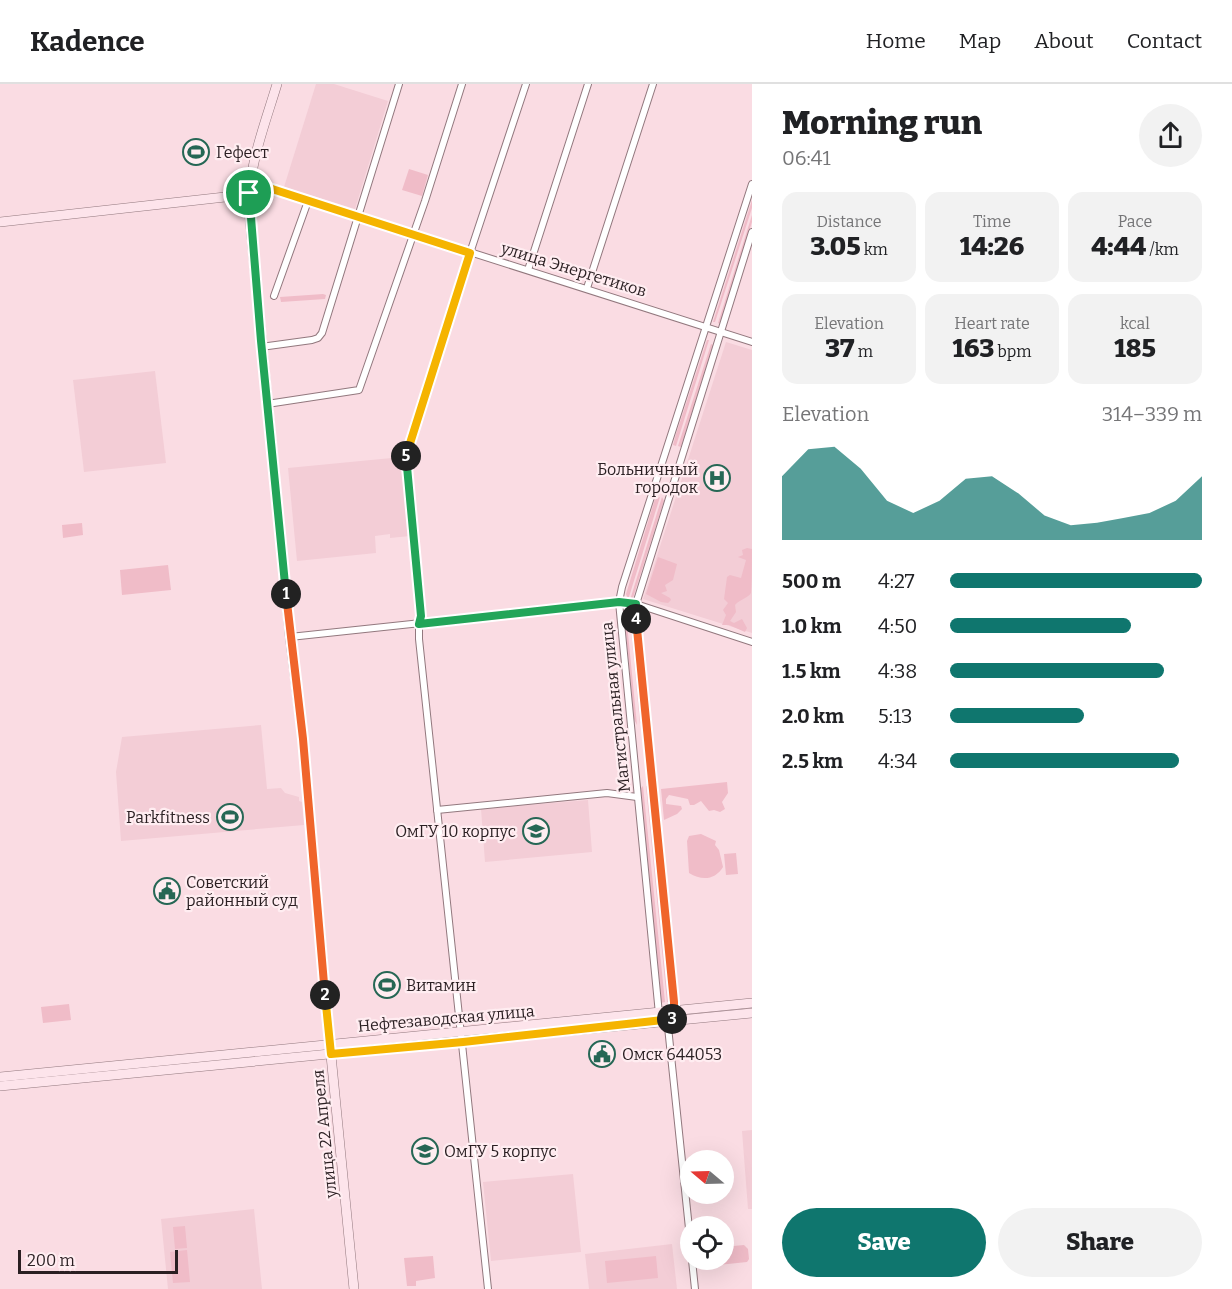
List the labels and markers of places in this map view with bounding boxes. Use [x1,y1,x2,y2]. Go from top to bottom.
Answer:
sports icon: Гефест [181,137,211,167]
place label: Гефест [216,143,269,162]
pin [223,167,274,218]
pin: 5 [391,441,421,471]
place label: Больничный городок [597,460,699,497]
hospital icon: Больничный городок [702,463,732,493]
pin: 1 [271,579,301,609]
pin: 4 [621,604,651,634]
sports icon: Parkfitness [215,802,245,832]
place label: Parkfitness [126,808,210,827]
school or university icon: ОмГУ 10 корпус [521,816,551,846]
place label: ОмГУ 10 корпус [395,822,516,841]
place label: Советский районный суд [186,873,298,910]
public building icon: Советский районный суд [152,876,182,906]
sports icon: Витамин [372,970,402,1000]
place label: Витамин [406,976,476,995]
pin: 2 [310,980,340,1010]
pin: 3 [657,1004,687,1034]
public building icon: Омск 644053 [587,1039,617,1069]
place label: Омск 644053 [622,1045,722,1064]
school or university icon: ОмГУ 5 корпус [410,1136,440,1166]
place label: ОмГУ 5 корпус [444,1142,557,1161]

